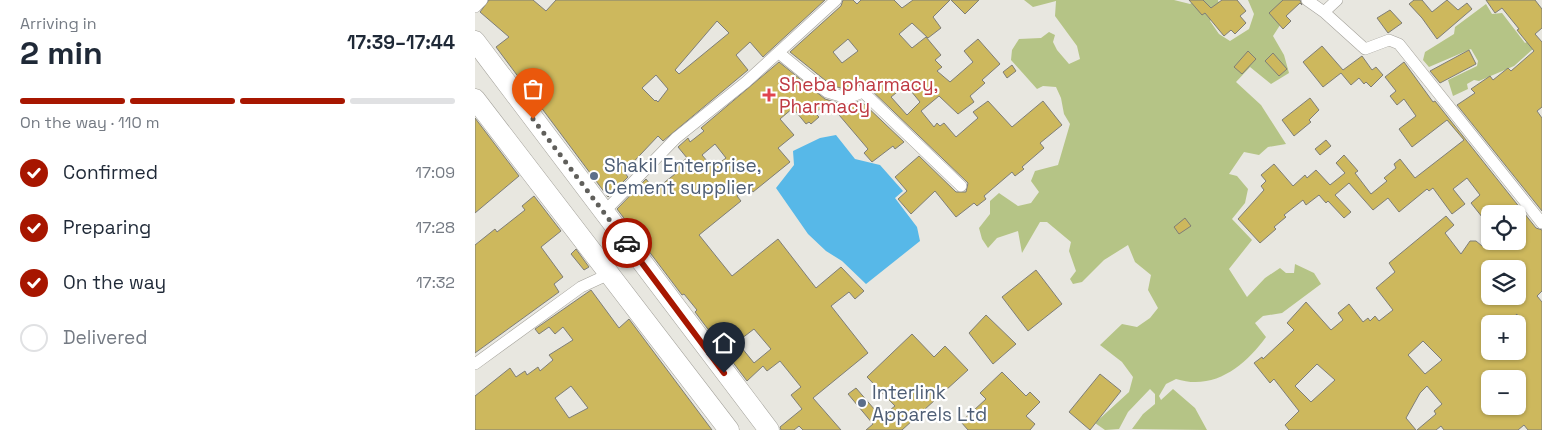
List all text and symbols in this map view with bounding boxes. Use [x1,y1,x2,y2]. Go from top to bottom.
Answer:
text: Arriving in [20,13,97,34]
text: 17:39–17:44 [347,30,455,55]
text: 2 min [20,33,103,73]
pin [512,68,554,119]
place label: Sheba pharmacy, Pharmacy [779,72,938,119]
icon: bag [519,75,547,103]
marker: Sheba pharmacy, Pharmacy [763,89,775,101]
text: On the way · 110 m [20,112,160,133]
place label: Shakil Enterprise, Cement supplier [604,153,761,200]
icon: check [20,159,48,187]
text: Confirmed [63,160,158,185]
text: 17:09 [415,162,455,183]
marker: Shakil Enterprise, Cement supplier [588,170,600,182]
map controls [1481,205,1526,415]
button: locate [1481,205,1526,250]
icon: check [20,214,48,242]
text: Preparing [63,215,151,240]
text: 17:28 [416,217,455,238]
courier [602,218,652,268]
icon: car [613,229,641,257]
button: layers [1481,260,1526,305]
icon: check [20,269,48,297]
text: On the way [63,270,166,295]
text: 17:32 [416,272,455,293]
button: + [1481,315,1526,360]
pin [703,322,745,373]
text: Delivered [63,325,148,350]
icon: home [710,329,738,357]
button: − [1481,370,1526,415]
place label: Interlink Apparels Ltd [872,380,987,427]
marker: Interlink Apparels Ltd [856,397,868,409]

